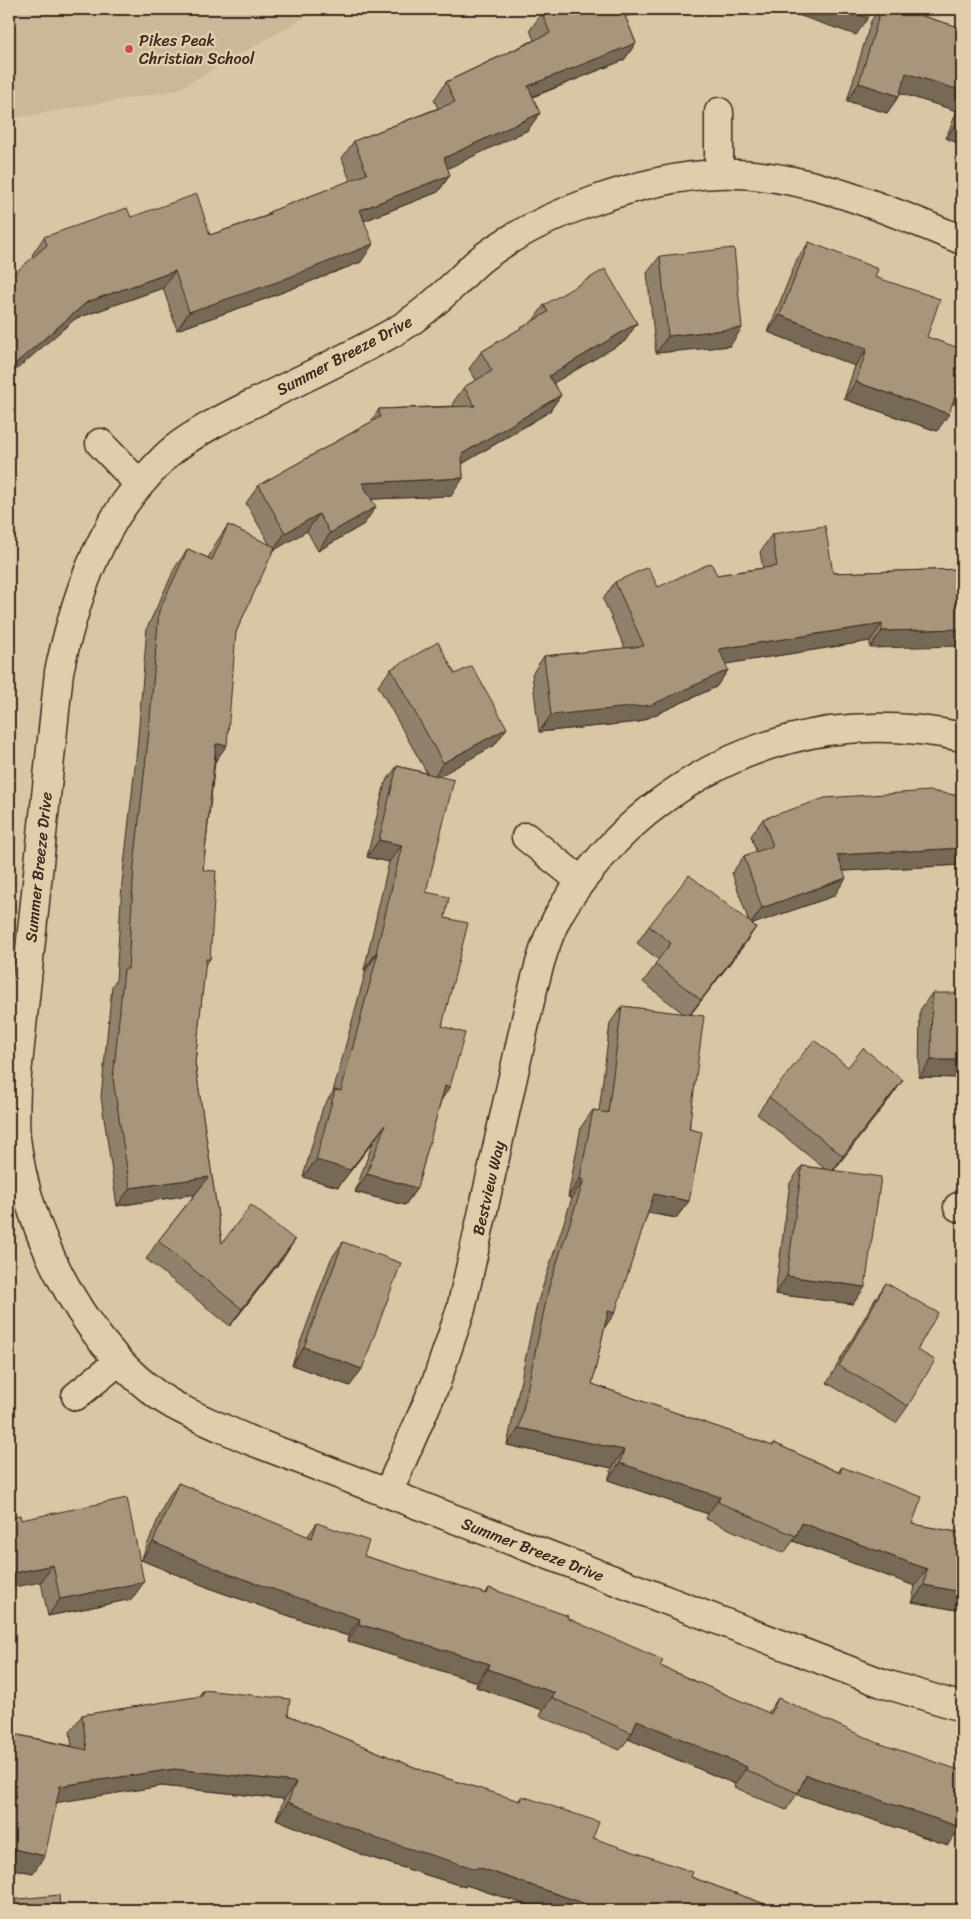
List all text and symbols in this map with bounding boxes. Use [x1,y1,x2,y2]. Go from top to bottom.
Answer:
place label: Pikes Peak Christian School [139,26,255,73]
marker: Pikes Peak Christian School [123,43,135,55]
street label: Summer Breeze Drive [271,307,418,404]
street label: Summer Breeze Drive [16,790,61,944]
street label: Bestview Way [464,1137,514,1238]
street label: Summer Breeze Drive [457,1509,608,1590]

